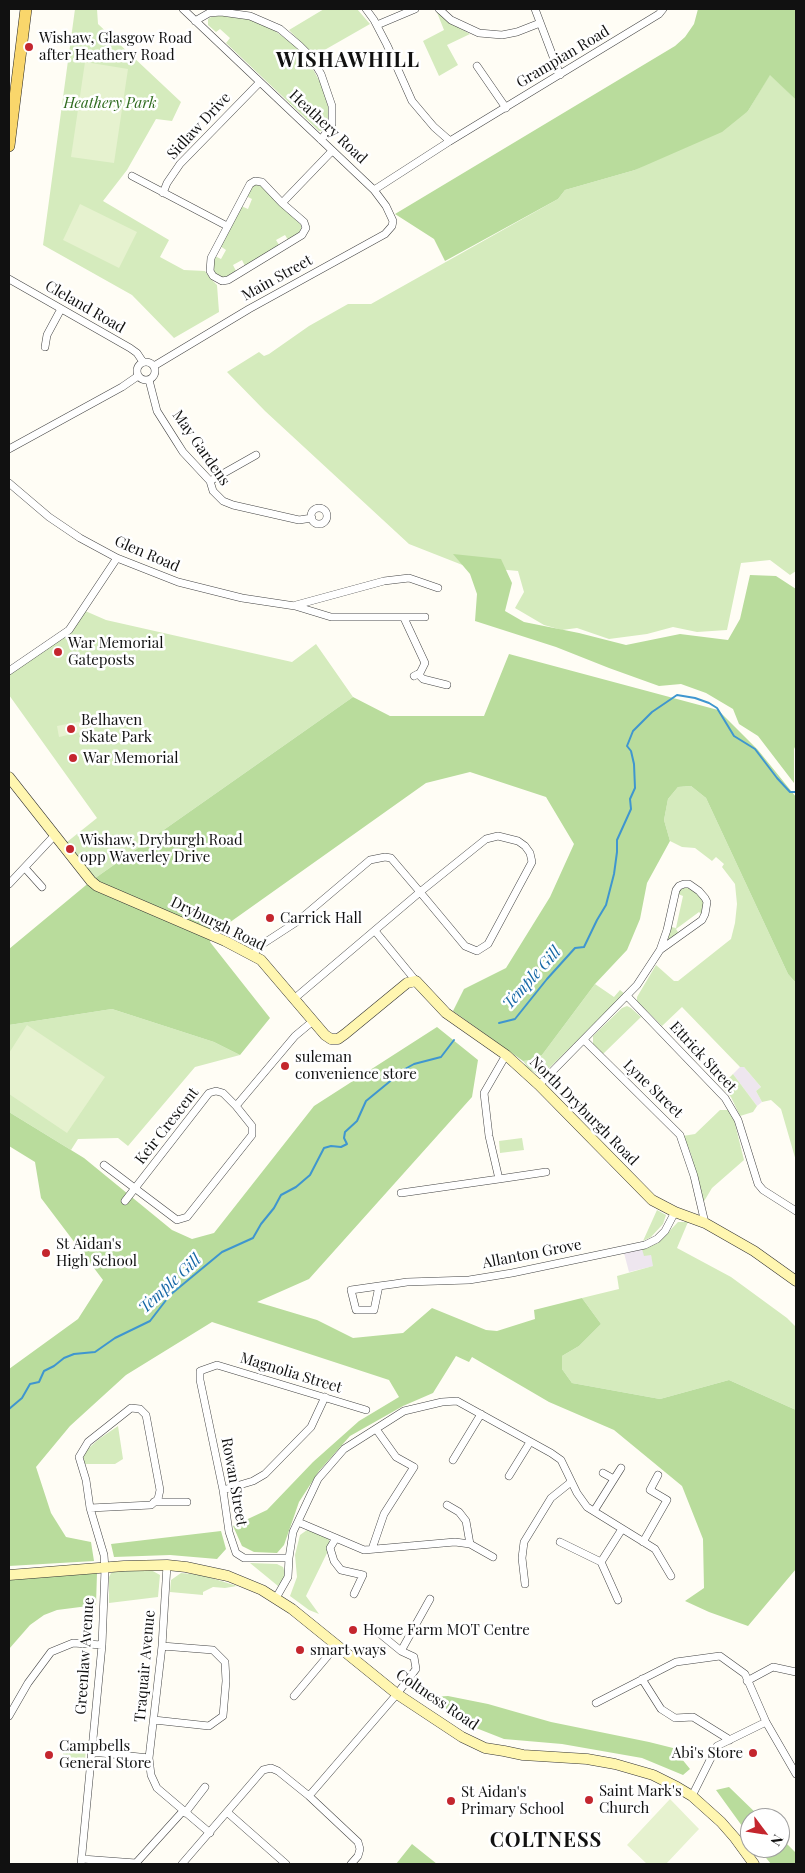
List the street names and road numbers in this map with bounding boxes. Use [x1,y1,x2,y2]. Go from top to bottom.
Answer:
street label: Grampian Road [513,22,613,92]
street label: Heathery Road [285,86,371,168]
street label: Sidlaw Drive [163,89,235,163]
street label: Main Street [239,251,315,305]
street label: Cleland Road [42,277,128,337]
street label: May Gardens [168,407,234,489]
street label: Glen Road [112,532,182,576]
street label: Dryburgh Road [168,893,268,955]
street label: Ettrick Street [666,1018,740,1096]
street label: North Dryburgh Road [526,1053,642,1169]
street label: Lyne Street [619,1056,687,1122]
street label: Keir Crescent [131,1084,203,1168]
street label: Allanton Grove [481,1236,583,1272]
street label: Magnolia Street [238,1349,344,1397]
street label: Rowan Street [217,1436,251,1528]
street label: Greenlaw Avenue [72,1597,98,1715]
street label: Traquair Avenue [131,1609,159,1723]
street label: Coltness Road [392,1666,482,1734]

